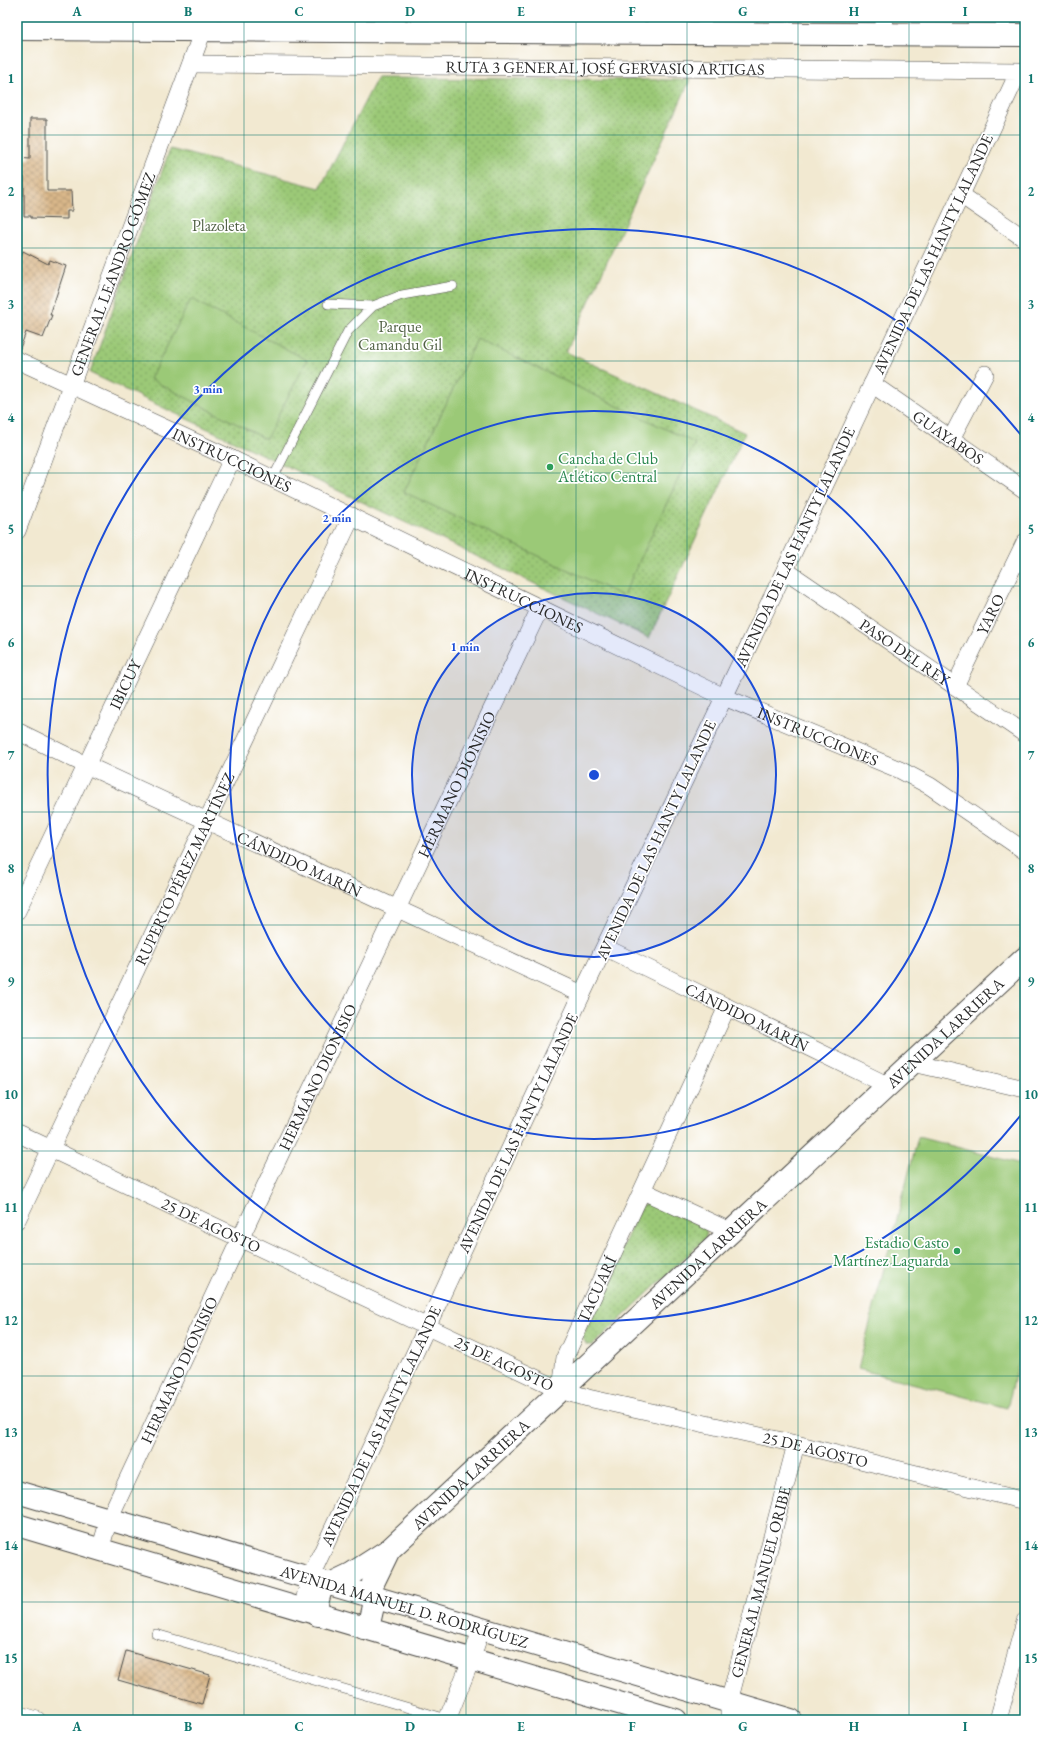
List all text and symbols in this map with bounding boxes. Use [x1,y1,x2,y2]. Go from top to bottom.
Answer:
text: A [71,3,82,20]
text: B [184,3,192,20]
text: C [294,3,304,20]
text: D [405,3,415,20]
text: E [517,3,525,20]
text: F [628,3,636,20]
text: G [738,3,748,20]
text: H [849,3,860,20]
text: I [963,3,968,20]
street label: RUTA 3 GENERAL JOSÉ GERVASIO ARTIGAS [445,56,765,79]
text: 1 [8,70,15,87]
text: 1 [1028,70,1035,87]
street label: AVENIDA DE LAS HANTY LALANDE [868,131,998,378]
street label: GENERAL LEANDRO GÓMEZ [65,169,160,379]
text: 2 [8,183,15,200]
text: 2 [1028,183,1035,200]
park label: Plazoleta [192,215,247,236]
text: 3 [8,296,15,313]
text: 3 [1028,296,1035,313]
park label: Parque Camandu Gil [358,316,442,355]
text: 3 min [193,381,223,397]
street label: GUAYABOS [909,405,988,469]
text: 4 [8,409,15,426]
text: 4 [1028,409,1035,426]
street label: INSTRUCCIONES [169,423,295,497]
street label: AVENIDA DE LAS HANTY LALANDE [730,424,860,671]
place label: Cancha de Club Atlético Central [557,448,658,487]
marker: Cancha de Club Atlético Central [545,462,555,472]
text: 2 min [322,510,352,526]
text: 5 [8,521,14,538]
text: 5 [1028,521,1034,538]
street label: INSTRUCCIONES [461,563,587,638]
street label: YARO [971,590,1009,638]
street label: PASO DEL REY [856,614,954,690]
text: 6 [8,634,15,651]
text: 6 [1028,634,1035,651]
text: 1 min [450,639,480,655]
street label: IBICUY [104,655,146,713]
street label: INSTRUCCIONES [754,702,882,770]
street label: HERMANO DIONISIO [412,707,500,861]
street label: AVENIDA DE LAS HANTY LALANDE [591,717,721,964]
text: 7 [8,747,15,764]
text: 7 [1028,747,1035,764]
centre of rings [587,768,601,782]
street label: RUPERTO PÉREZ MARTÍNEZ [129,769,239,968]
street label: CÁNDIDO MARÍN [234,826,366,902]
text: 8 [8,860,15,877]
text: 8 [1028,860,1035,877]
street label: AVENIDA LARRIERA [881,972,1009,1093]
text: 9 [8,973,15,990]
text: 9 [1028,973,1035,990]
street label: CÁNDIDO MARÍN [682,978,813,1056]
street label: HERMANO DIONISIO [273,1000,361,1154]
street label: AVENIDA DE LAS HANTY LALANDE [453,1010,583,1257]
text: 10 [4,1086,18,1103]
text: 10 [1024,1086,1038,1103]
street label: 25 DE AGOSTO [158,1192,264,1257]
street label: AVENIDA LARRIERA [644,1193,772,1314]
text: 11 [4,1199,18,1216]
text: 11 [1024,1199,1038,1216]
place label: Estadio Casto Martínez Laguarda [833,1232,950,1271]
marker: Estadio Casto Martínez Laguarda [952,1246,962,1256]
street label: TACUARÍ [572,1252,621,1326]
street label: HERMANO DIONISIO [135,1293,222,1447]
street label: AVENIDA DE LAS HANTY LALANDE [316,1303,446,1550]
text: 12 [4,1312,18,1329]
text: 12 [1024,1312,1038,1329]
street label: 25 DE AGOSTO [451,1331,557,1396]
street label: AVENIDA LARRIERA [406,1414,534,1535]
text: 13 [4,1424,18,1441]
text: 13 [1024,1424,1038,1441]
street label: 25 DE AGOSTO [761,1426,870,1472]
street label: GENERAL MANUEL ORIBE [725,1484,795,1680]
text: 14 [4,1537,18,1554]
text: 14 [1024,1537,1038,1554]
street label: AVENIDA MANUEL D. RODRÍGUEZ [277,1559,531,1653]
text: 15 [4,1650,18,1667]
text: 15 [1024,1650,1038,1667]
text: A [71,1718,82,1735]
text: B [184,1718,192,1735]
text: C [294,1718,304,1735]
text: D [405,1718,415,1735]
text: E [517,1718,525,1735]
text: F [628,1718,636,1735]
text: G [738,1718,748,1735]
text: H [849,1718,860,1735]
text: I [963,1718,968,1735]

